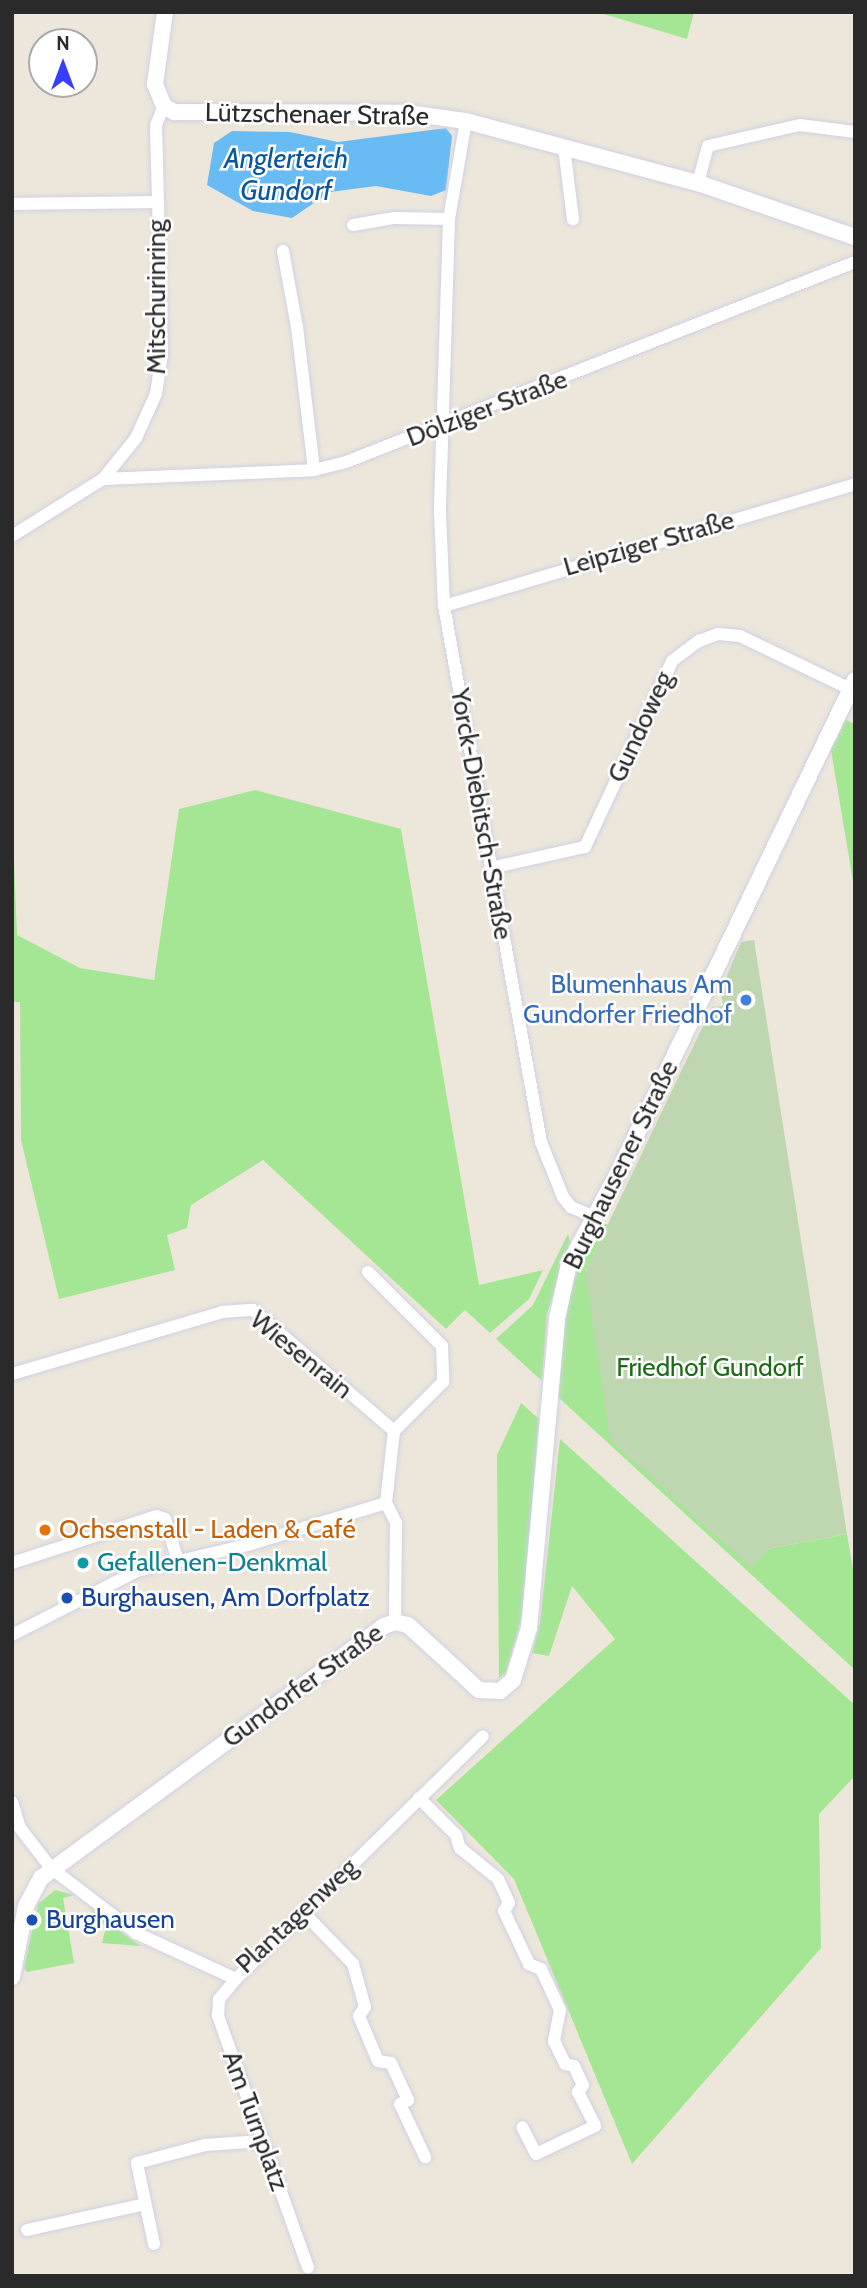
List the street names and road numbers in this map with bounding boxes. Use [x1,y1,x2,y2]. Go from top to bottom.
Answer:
street label: Lützschenaer Straße [205,97,429,133]
street label: Mitschurinring [141,220,173,374]
street label: Dölziger Straße [402,364,572,454]
street label: Leipziger Straße [560,505,738,583]
street label: Gundoweg [602,666,680,788]
street label: Yorck-Diebitsch-Straße [444,686,518,942]
street label: Burghausener Straße [557,1055,685,1275]
street label: Wiesenrain [244,1304,358,1406]
street label: Gundorfer Straße [217,1617,389,1755]
street label: Plantagenweg [230,1852,364,1980]
street label: Am Turnplatz [215,2047,295,2195]

